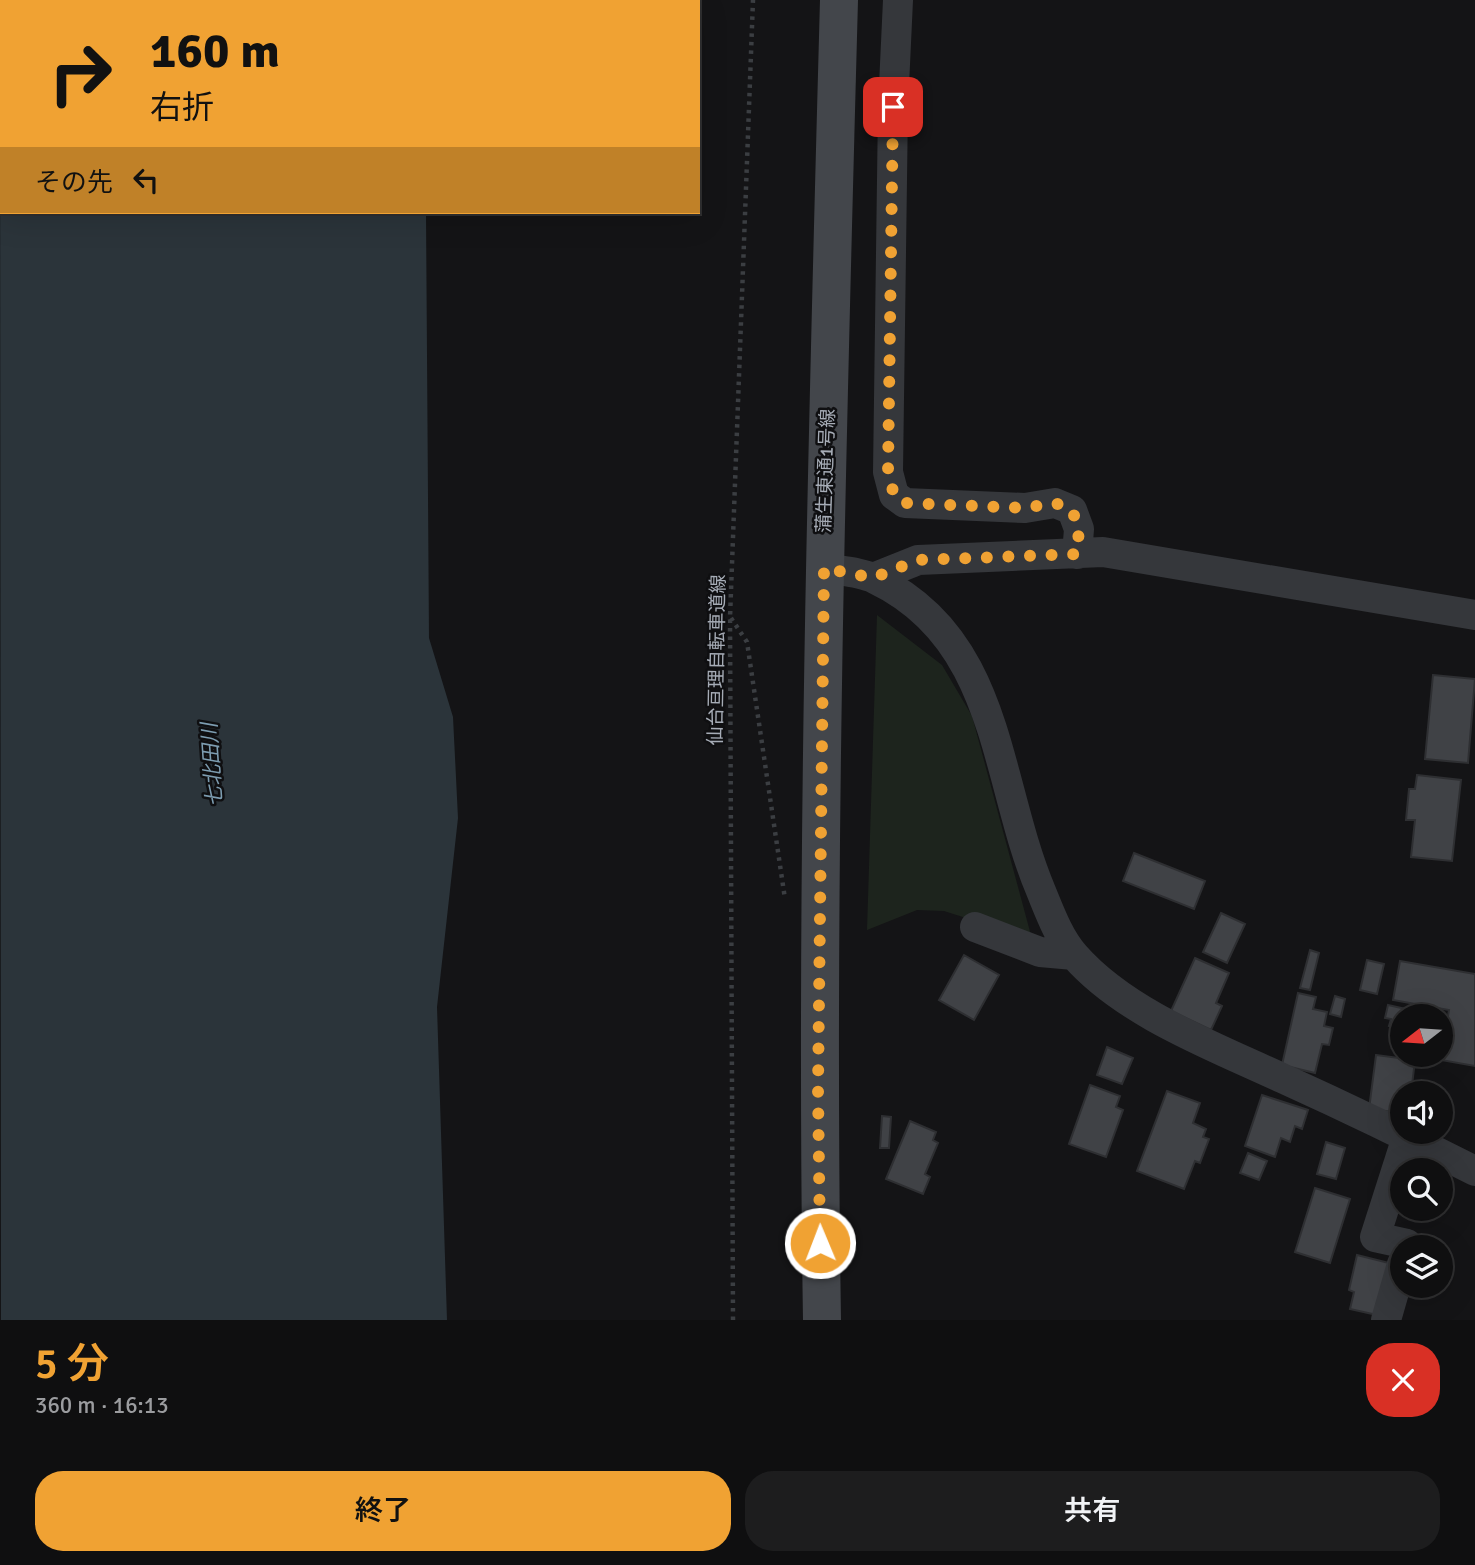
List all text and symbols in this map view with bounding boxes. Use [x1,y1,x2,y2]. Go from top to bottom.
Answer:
text: 160 m [150,21,280,81]
icon: right [35,28,126,119]
pin [863,77,923,137]
text: 右折 [150,88,214,127]
icon: arrive [874,88,912,126]
icon: left [127,161,165,199]
text: その先 [35,167,113,199]
street label: 蒲生東通1号線 [812,408,840,534]
street label: 仙台亘理自転車道線 [704,574,730,746]
water label: 七北田川 [196,720,228,808]
north arrow [1390,1004,1452,1068]
map controls [1390,1004,1453,1298]
button: sound [1390,1081,1453,1144]
button: search [1390,1158,1453,1221]
position arrow [783,1206,857,1280]
button: layers [1390,1235,1453,1298]
text: 5 分 [35,1339,109,1390]
button: close [1366,1343,1440,1417]
text: 360 m · 16:13 [35,1391,169,1420]
button: 終了 [35,1471,731,1551]
button: 共有 [745,1471,1440,1551]

